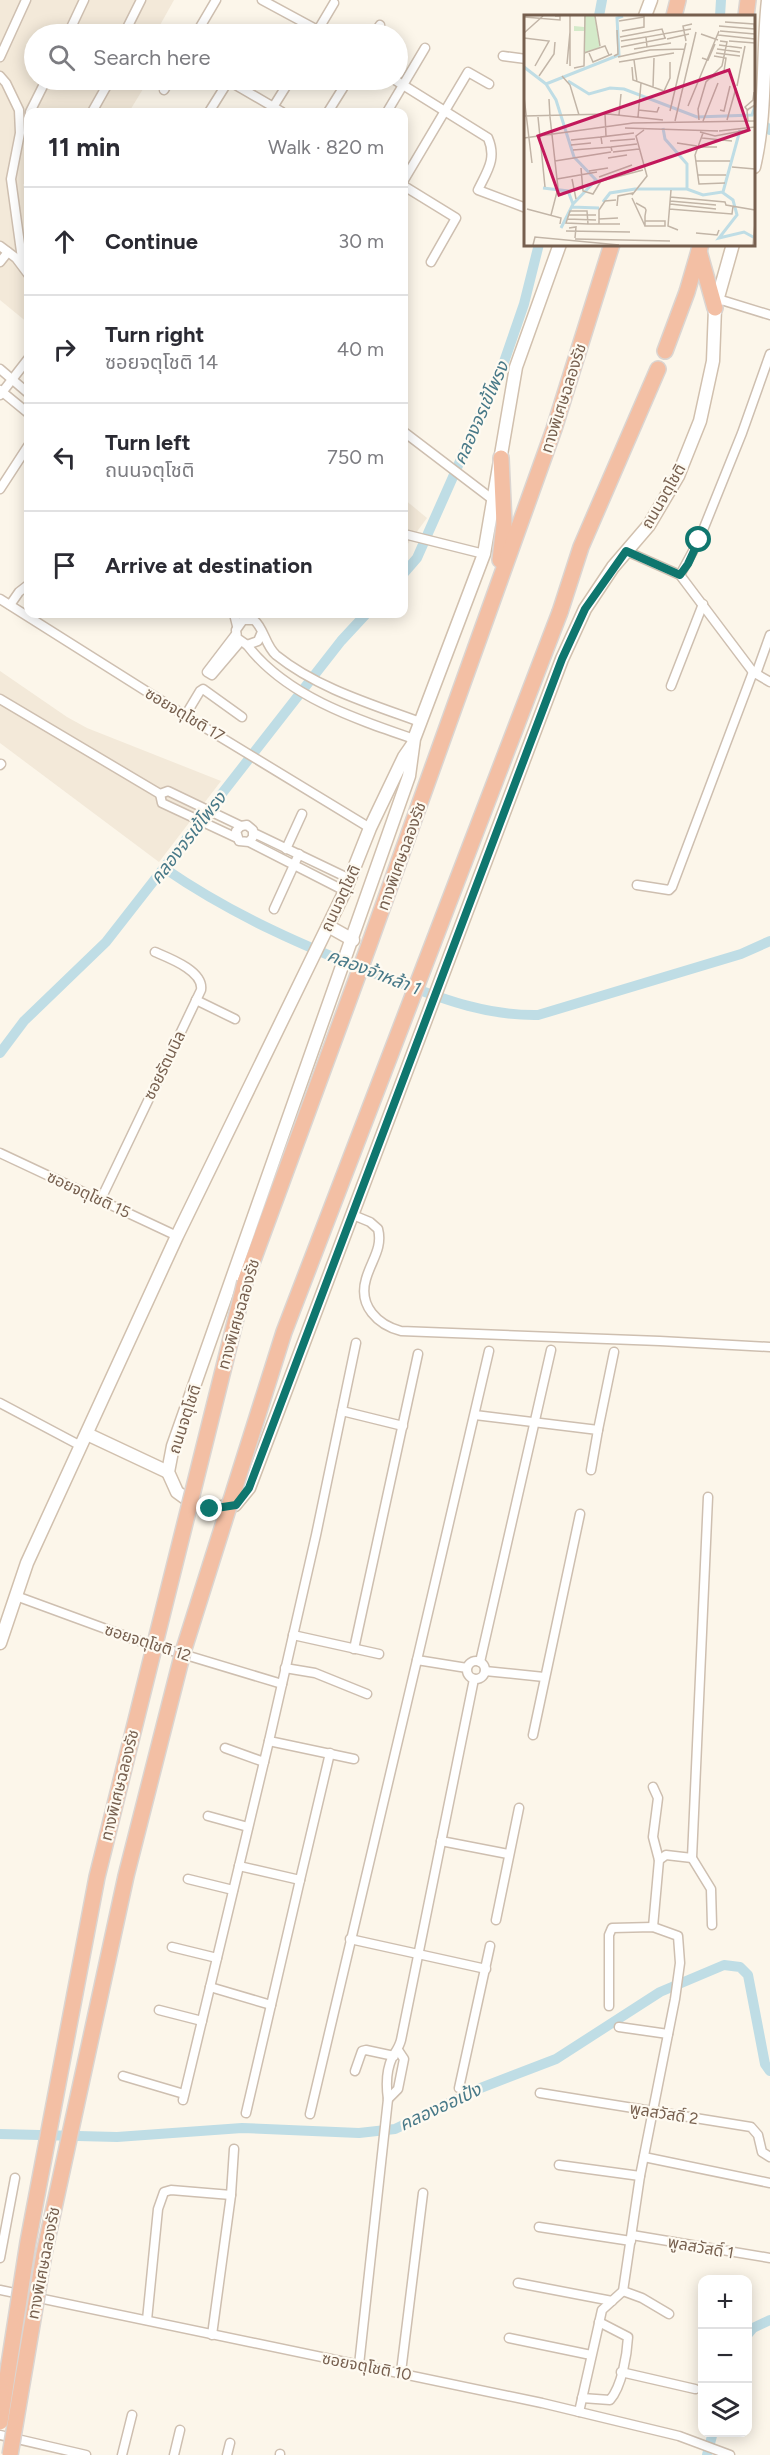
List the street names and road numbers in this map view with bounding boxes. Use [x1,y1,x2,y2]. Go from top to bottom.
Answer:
street label: ทางพิเศษฉลองรัช [537,341,590,455]
street label: ถนนจตุโชติ [637,460,690,532]
street label: ซอยจตุโชติ 17 [142,683,228,746]
street label: ทางพิเศษฉลองรัช [373,799,430,913]
street label: ถนนจตุโชติ [317,862,364,935]
street label: ซอยรัตนนิล [140,1028,189,1103]
street label: ซอยจตุโชติ 15 [44,1167,133,1222]
street label: ทางพิเศษฉลองรัช [214,1257,263,1372]
street label: ถนนจตุโชติ [164,1382,205,1456]
street label: ซอยจตุโชติ 12 [102,1620,193,1665]
street label: ทางพิเศษฉลองรัช [96,1728,142,1843]
street label: พูลสวัสดิ์ 2 [628,2099,700,2128]
street label: ทางพิเศษฉลองรัช [23,2205,64,2321]
street label: พูลสวัสดิ์ 1 [666,2232,735,2263]
street label: ซอยจตุโชติ 10 [321,2349,413,2384]

